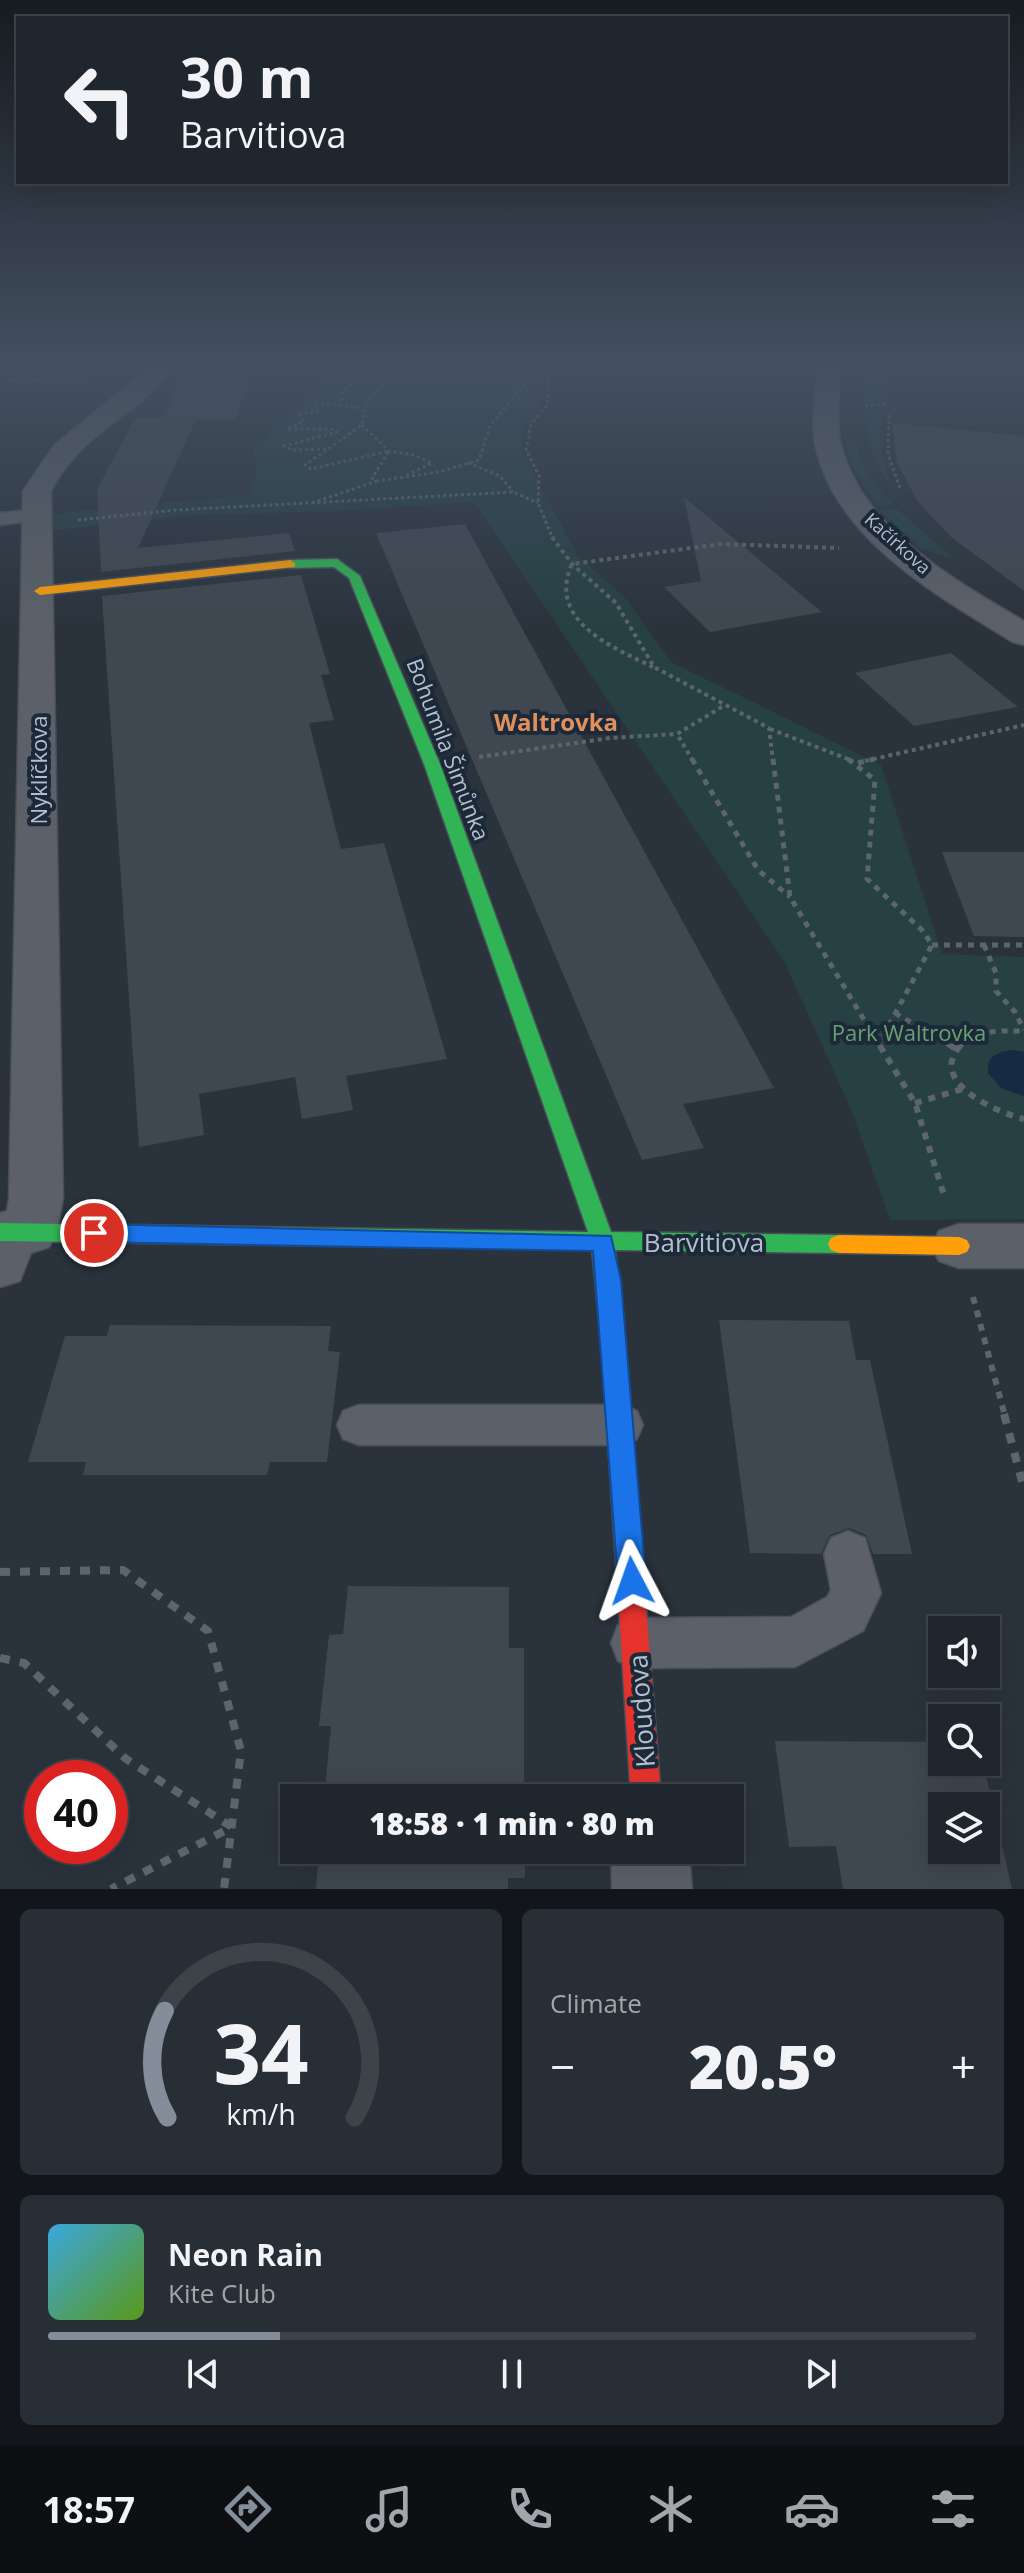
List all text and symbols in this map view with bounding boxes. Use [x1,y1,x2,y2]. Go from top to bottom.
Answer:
text: 30 m [180,38,314,114]
icon: left [48,48,152,152]
text: Barvitiova [180,110,347,159]
street label: Kačírkova [860,507,936,579]
street label: Bohumila Šimůnka [400,654,498,844]
district label: Waltrovka [494,705,618,738]
street label: Nyklíčkova [23,716,53,824]
park label: Park Waltrovka [832,1017,986,1047]
pin [60,1199,128,1267]
icon: arrive [72,1211,116,1255]
street label: Barvitiova [644,1224,764,1260]
position arrow [590,1539,674,1623]
map controls [928,1616,1000,1864]
button: sound [928,1616,1000,1688]
street label: Kloudova [619,1653,663,1769]
button: search [928,1704,1000,1776]
speed limit sign: 40 [24,1760,128,1864]
button: layers [928,1792,1000,1864]
text: 18:58 · 1 min · 80 m [369,1803,655,1844]
text: Climate [550,1985,642,2021]
text: 34 [213,1995,309,2108]
text: 20.5° [689,2025,837,2107]
text: − [550,2036,575,2096]
text: + [951,2036,976,2096]
text: km/h [226,2094,296,2133]
text: Neon Rain [168,2234,323,2275]
text: Kite Club [168,2275,276,2311]
icon: previous [181,2352,225,2396]
icon: pause [490,2352,534,2396]
icon: next [799,2352,843,2396]
icon: directions [220,2481,276,2537]
icon: music [361,2481,417,2537]
icon: phone [502,2481,558,2537]
icon: climate [643,2481,699,2537]
icon: car [784,2481,840,2537]
icon: filters [925,2481,981,2537]
text: 18:57 [43,2485,135,2534]

